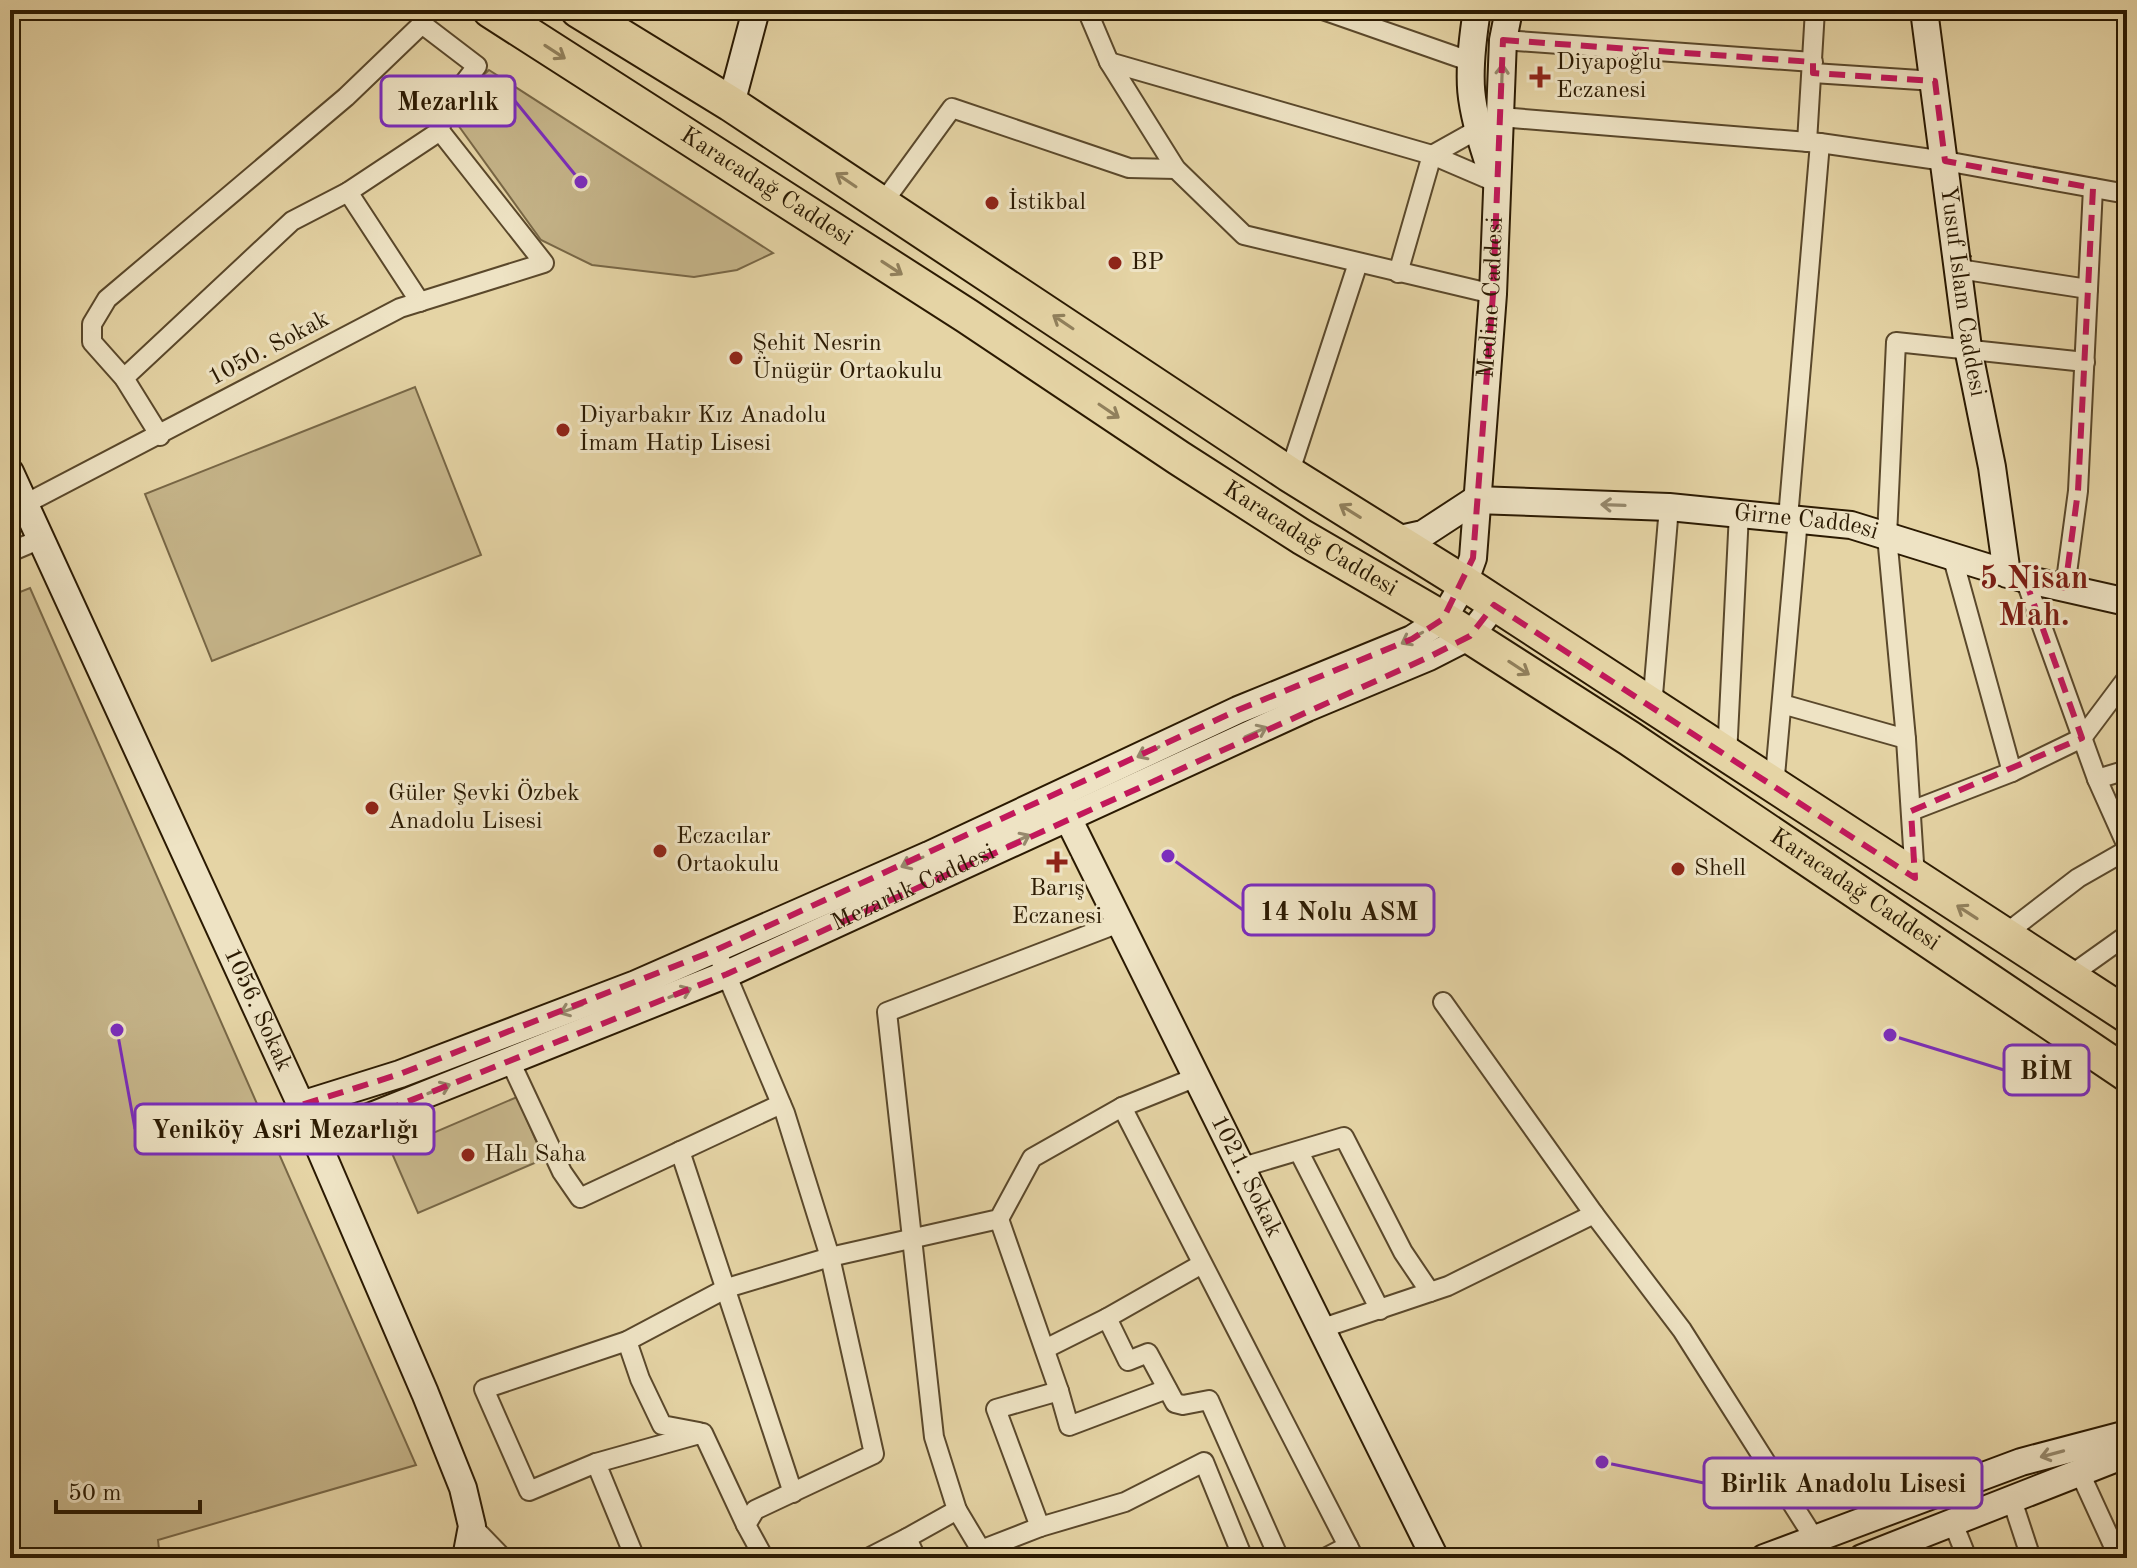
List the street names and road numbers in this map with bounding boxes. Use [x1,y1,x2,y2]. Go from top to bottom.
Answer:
street label: Karacadağ Caddesi [676,123,856,251]
street label: Yusuf İslam Caddesi [1935,185,1990,399]
street label: Medine Caddesi [1475,216,1508,379]
street label: 1050. Sokak [205,307,333,391]
street label: Karacadağ Caddesi [1218,477,1401,601]
street label: Girne Caddesi [1733,501,1881,545]
street label: Karacadağ Caddesi [1765,825,1944,956]
street label: Mezarlık Caddesi [828,841,999,936]
street label: 1056. Sokak [219,945,296,1075]
street label: 1021. Sokak [1205,1112,1286,1241]

